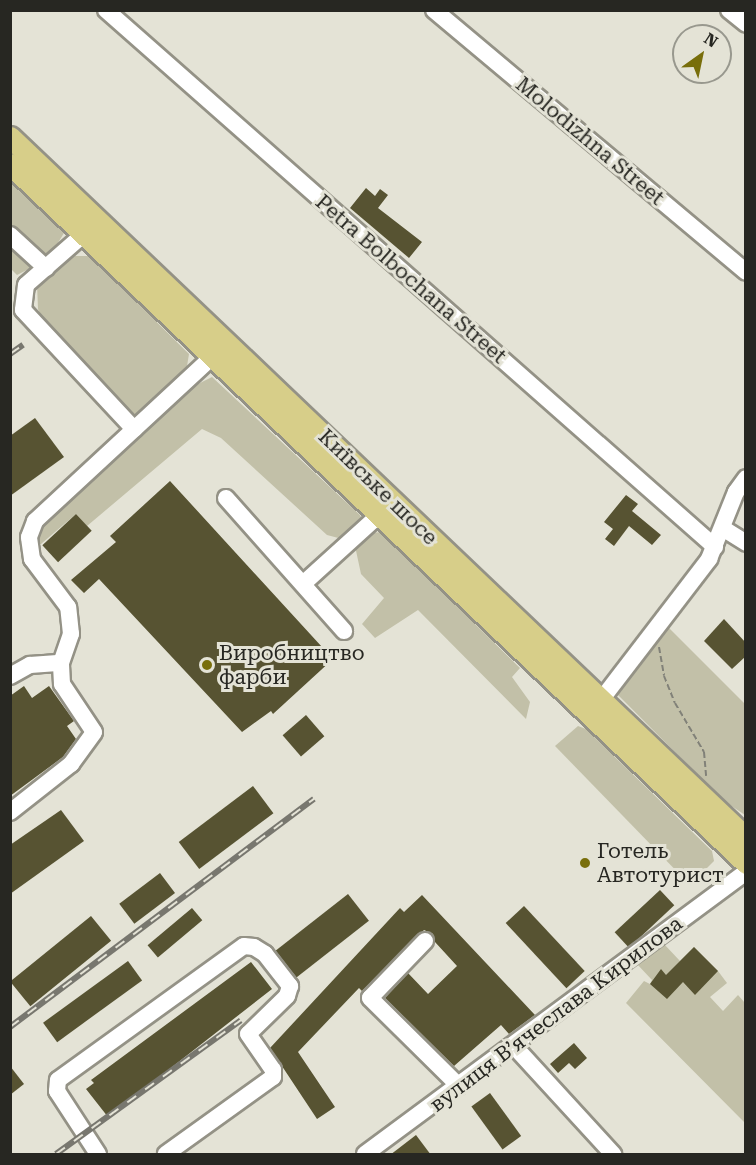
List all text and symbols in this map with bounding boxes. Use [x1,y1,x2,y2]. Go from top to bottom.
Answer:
north arrow [672,24,732,84]
text: N [701,29,721,51]
street label: Molodizhna Street [511,72,669,210]
street label: Petra Bolbochana Street [310,189,512,369]
street label: Київське шосе [313,424,443,550]
place label: Виробництво фарби [219,640,365,690]
marker: Виробництво фарби [200,658,214,672]
place label: Готель Автотурист [597,838,724,888]
marker: Готель Автотурист [578,856,592,870]
street label: вулиця Вʼячеслава Кирилова [425,911,687,1117]

